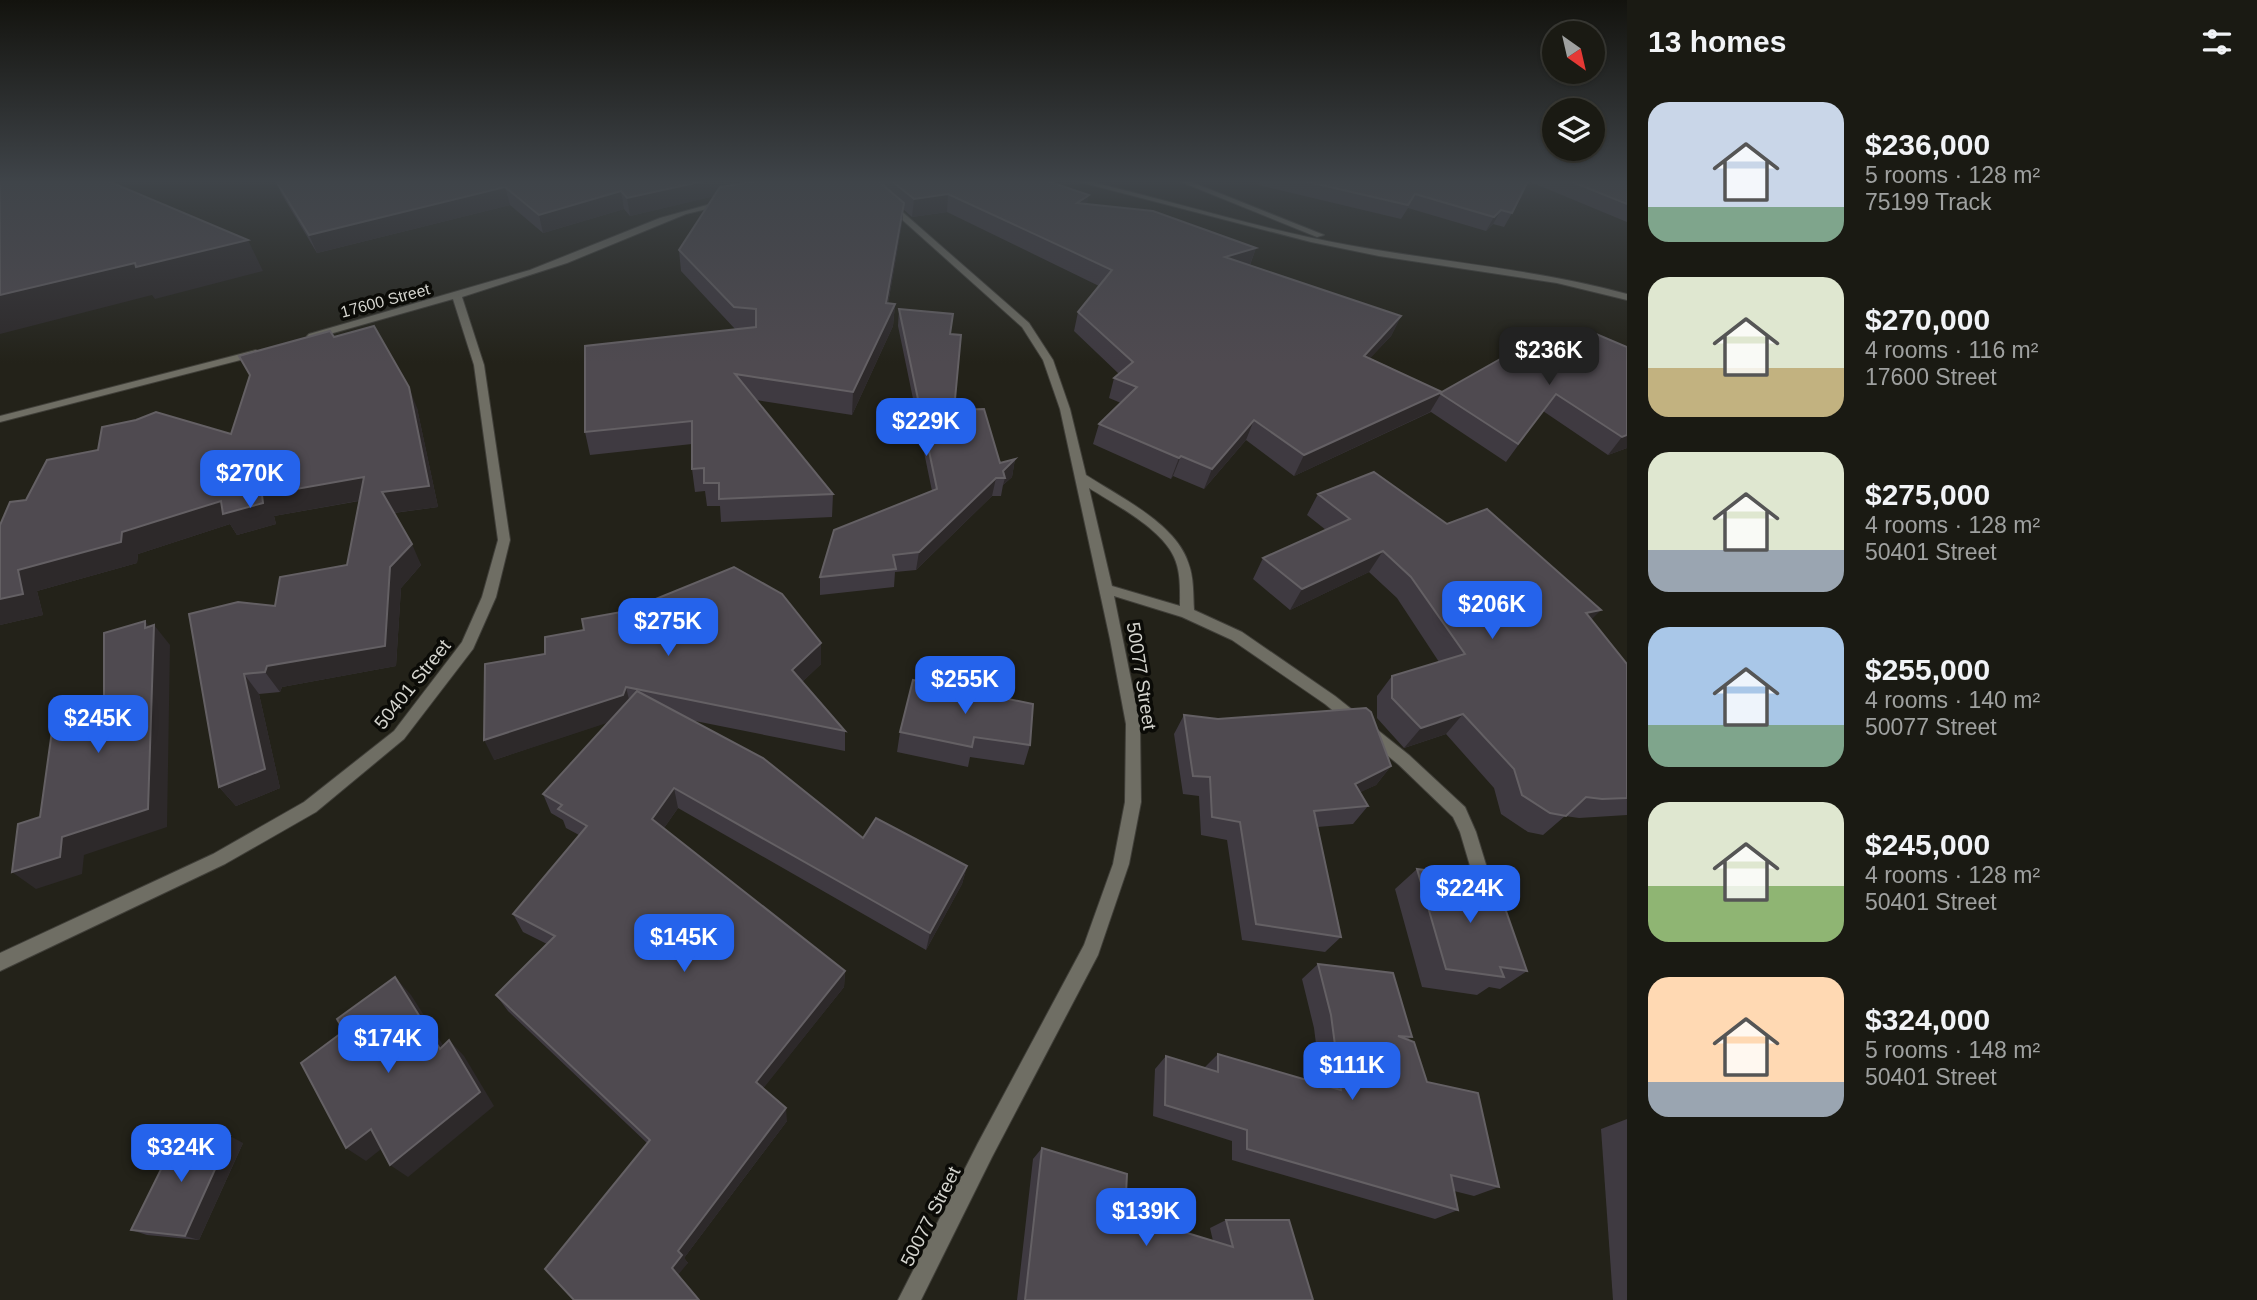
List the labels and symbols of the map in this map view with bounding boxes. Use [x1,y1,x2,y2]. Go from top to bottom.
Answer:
north arrow [1542,21,1605,84]
street label: 17600 Street [339,280,432,321]
pin: $236K [1500,328,1598,387]
pin: $229K [877,398,975,458]
pin: $270K [201,450,299,510]
pin: $206K [1443,582,1541,641]
pin: $275K [619,598,717,658]
street label: 50077 Street [1123,621,1160,732]
street label: 50401 Street [370,635,455,733]
pin: $255K [916,656,1014,716]
pin: $245K [49,696,147,755]
pin: $224K [1421,866,1519,925]
pin: $145K [635,914,733,974]
pin: $174K [339,1016,437,1075]
pin: $111K [1303,1042,1401,1102]
pin: $324K [132,1124,230,1184]
street label: 50077 Street [896,1162,965,1269]
pin: $139K [1097,1188,1195,1248]

